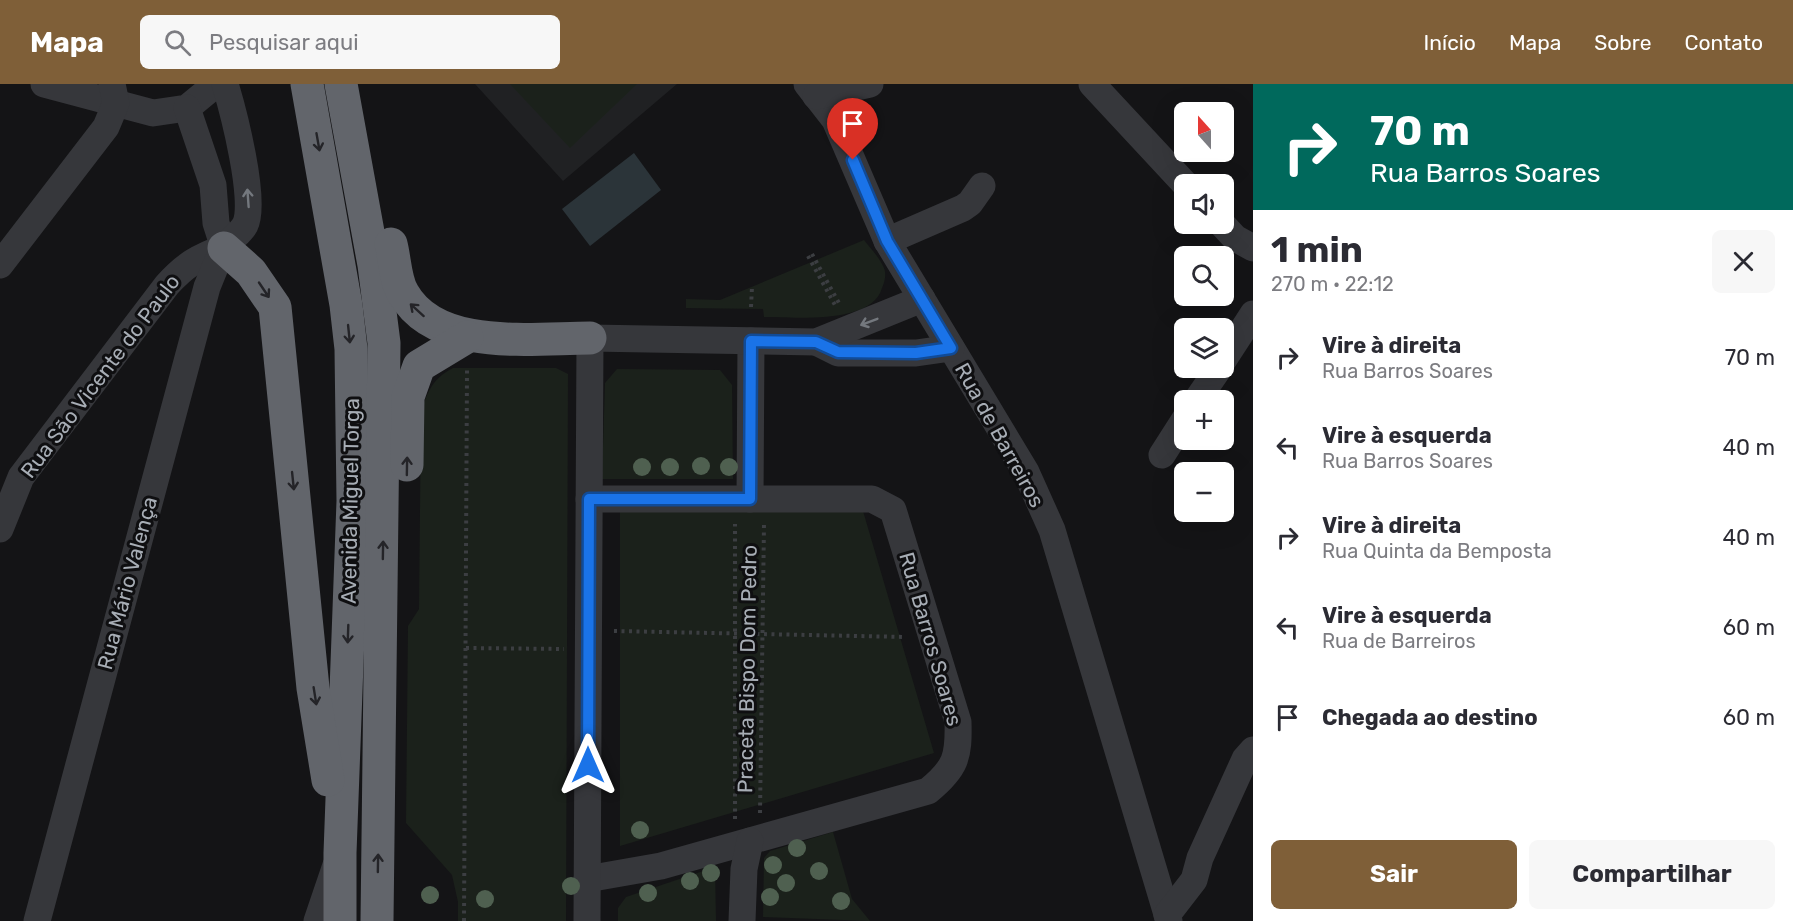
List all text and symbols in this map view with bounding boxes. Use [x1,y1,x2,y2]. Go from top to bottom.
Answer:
search box [140,15,560,69]
text: Mapa [30,26,104,59]
icon: search [161,26,194,59]
text: Pesquisar aqui [209,29,359,56]
text: Início [1424,30,1476,55]
text: Mapa [1509,30,1561,55]
text: Sobre [1594,30,1651,55]
text: Contato [1684,30,1763,55]
pin [827,98,878,160]
north arrow [1174,102,1234,162]
map controls [1174,102,1234,522]
text: 70 m [1370,106,1470,156]
icon: arrive [836,107,869,140]
icon: right [1271,108,1349,186]
one-way arrow [312,131,323,151]
text: Rua Barros Soares [1370,157,1601,189]
button: sound [1174,174,1234,234]
one-way arrow [242,189,253,208]
text: 1 min [1271,228,1363,271]
button: close [1712,230,1775,293]
button: search [1174,246,1234,306]
street label: Rua São Vicente do Paulo [15,269,185,483]
text: 270 m · 22:12 [1271,272,1394,296]
one-way arrow [258,281,270,298]
one-way arrow [409,303,425,317]
one-way arrow [860,317,879,328]
button: layers [1174,318,1234,378]
one-way arrow [344,323,355,343]
text: Vire à direita [1322,332,1461,359]
icon: right [1271,341,1304,374]
text: 70 m [1725,344,1775,371]
street label: Rua de Barreiros [950,358,1050,512]
text: Rua Barros Soares [1322,359,1493,383]
button: + [1174,390,1234,450]
street label: Avenida Miguel Torga [336,398,364,604]
text: Vire à esquerda [1322,422,1492,449]
icon: left [1271,431,1304,464]
text: 40 m [1722,434,1775,461]
text: Rua Barros Soares [1322,449,1493,473]
one-way arrow [401,457,412,477]
button: − [1174,462,1234,522]
one-way arrow [288,470,299,490]
street label: Rua Mário Valença [92,494,162,672]
text: Vire à direita [1322,512,1461,539]
icon: right [1271,521,1304,554]
text: 40 m [1722,524,1775,551]
text: Rua Quinta da Bemposta [1322,539,1552,563]
one-way arrow [377,541,389,561]
street label: Praceta Bispo Dom Pedro [732,545,762,793]
street label: Rua Barros Soares [894,549,968,729]
text: Vire à esquerda [1322,602,1492,629]
icon: left [1271,611,1304,644]
text: 60 m [1723,614,1775,641]
one-way arrow [342,623,353,643]
text: Rua de Barreiros [1322,629,1476,653]
one-way arrow [309,685,320,705]
icon: arrive [1271,701,1304,734]
text: Chegada ao destino [1322,704,1538,731]
text: 60 m [1723,704,1775,731]
position arrow [556,733,620,797]
button: Sair [1271,840,1517,909]
button: Compartilhar [1529,840,1775,909]
one-way arrow [373,853,384,873]

